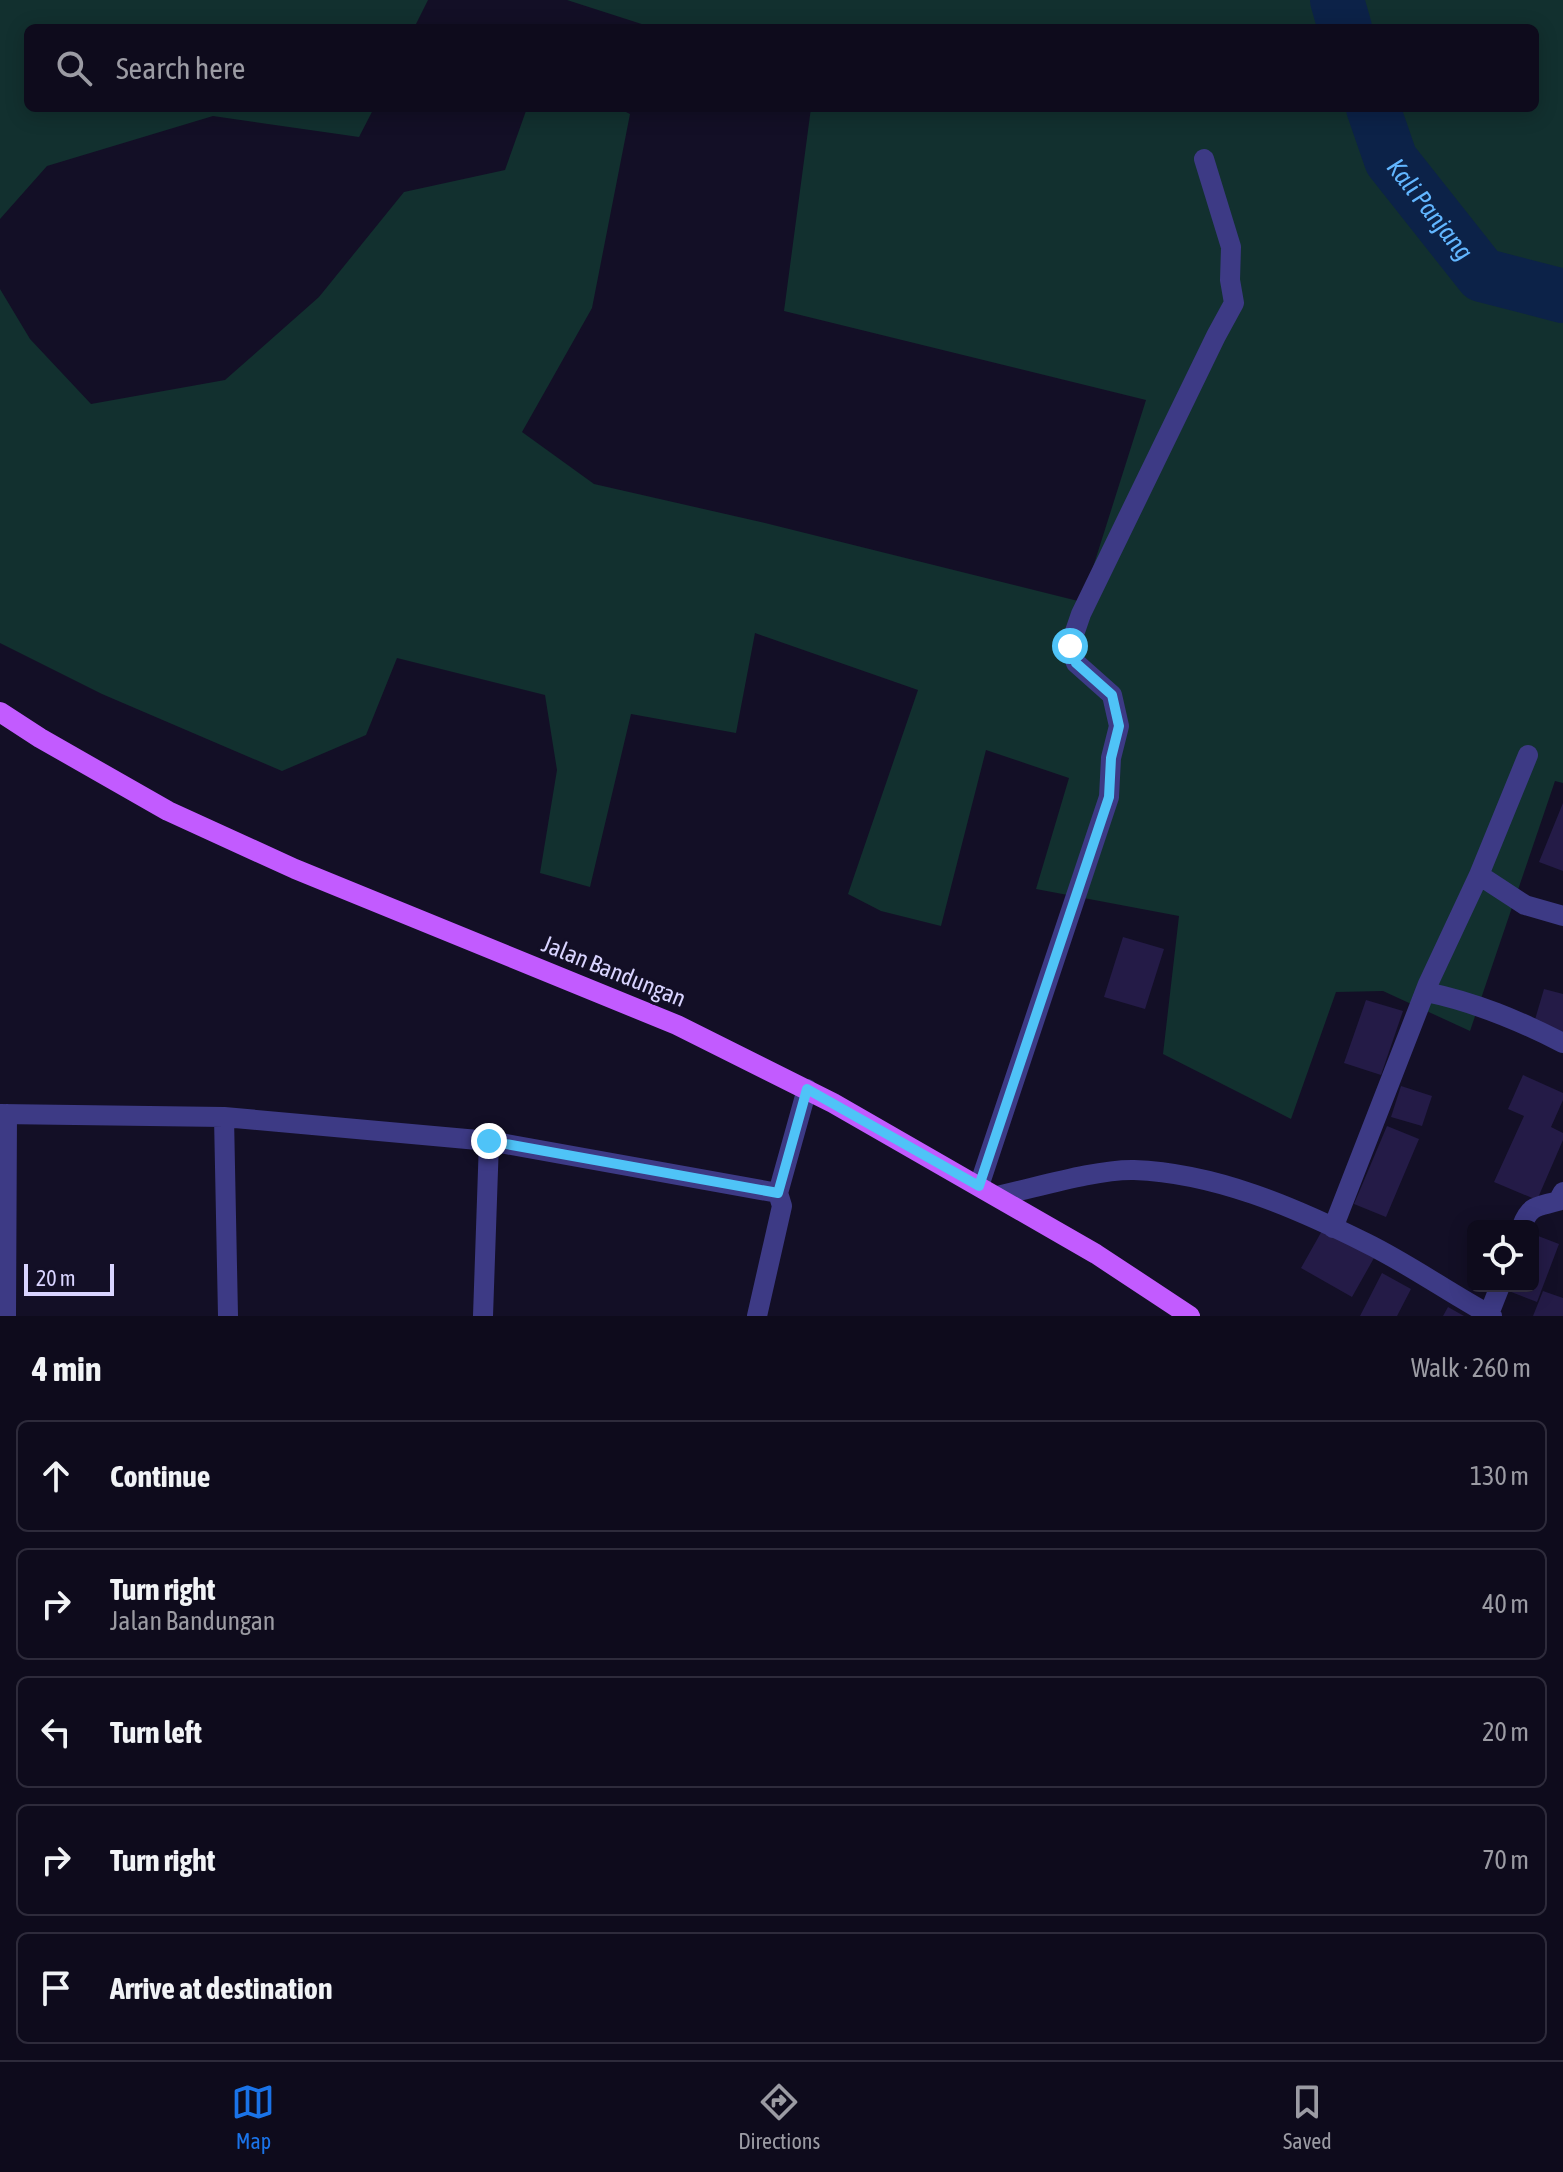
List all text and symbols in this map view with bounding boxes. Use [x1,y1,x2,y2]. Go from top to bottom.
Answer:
search box [24,24,1539,112]
icon: search [52,46,96,90]
text: Search here [116,51,245,85]
water label: Kali Panjang [1381,153,1479,266]
route start [1052,628,1088,664]
street label: Jalan Bandungan [538,930,690,1012]
route end [471,1123,507,1159]
map controls [1467,1220,1539,1292]
button: locate [1467,1220,1539,1292]
scale bar [24,1260,114,1296]
text: 20 m [36,1265,76,1291]
text: 4 min [32,1349,101,1388]
text: Walk · 260 m [1411,1353,1531,1383]
icon: ahead [34,1454,78,1498]
text: Continue [110,1459,210,1493]
text: 130 m [1470,1461,1529,1491]
text: Turn right [110,1572,216,1606]
icon: right [34,1582,78,1626]
text: 40 m [1482,1589,1529,1619]
text: Jalan Bandungan [110,1606,275,1636]
icon: left [34,1710,78,1754]
text: Turn left [110,1715,202,1749]
text: 20 m [1482,1717,1529,1747]
icon: right [34,1838,78,1882]
text: Turn right [110,1843,216,1877]
text: 70 m [1482,1845,1529,1875]
icon: arrive [34,1966,78,2010]
text: Arrive at destination [110,1971,332,2005]
tab: Map [231,2080,275,2154]
tab: Directions [738,2080,820,2154]
tab: Saved [1283,2080,1332,2154]

